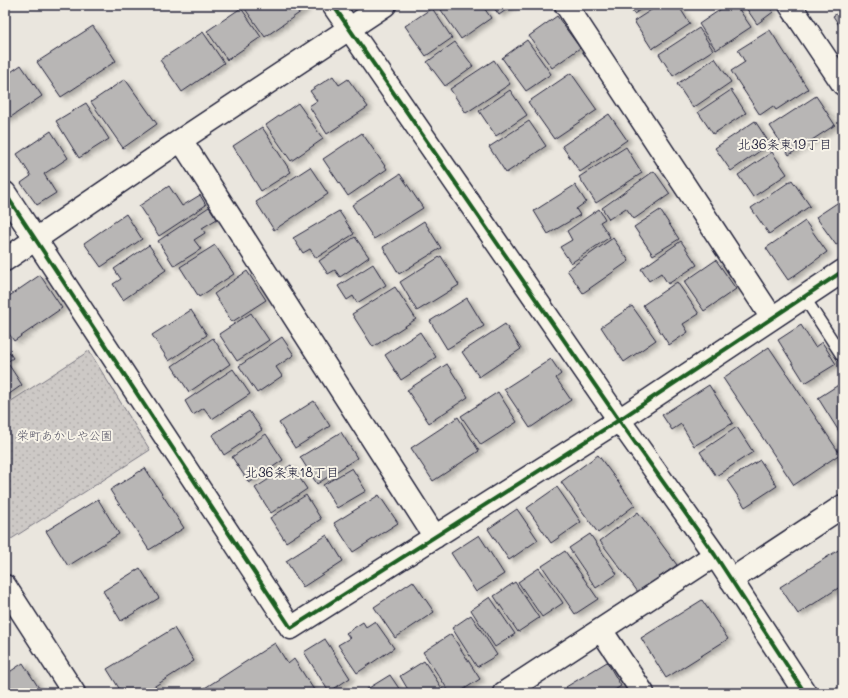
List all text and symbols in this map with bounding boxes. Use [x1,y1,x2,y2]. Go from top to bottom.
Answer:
district label: 北36条東19丁目 [738,135,832,152]
park label: 栄町あかしや公園 [17,427,113,443]
district label: 北36条東18丁目 [245,463,339,480]

